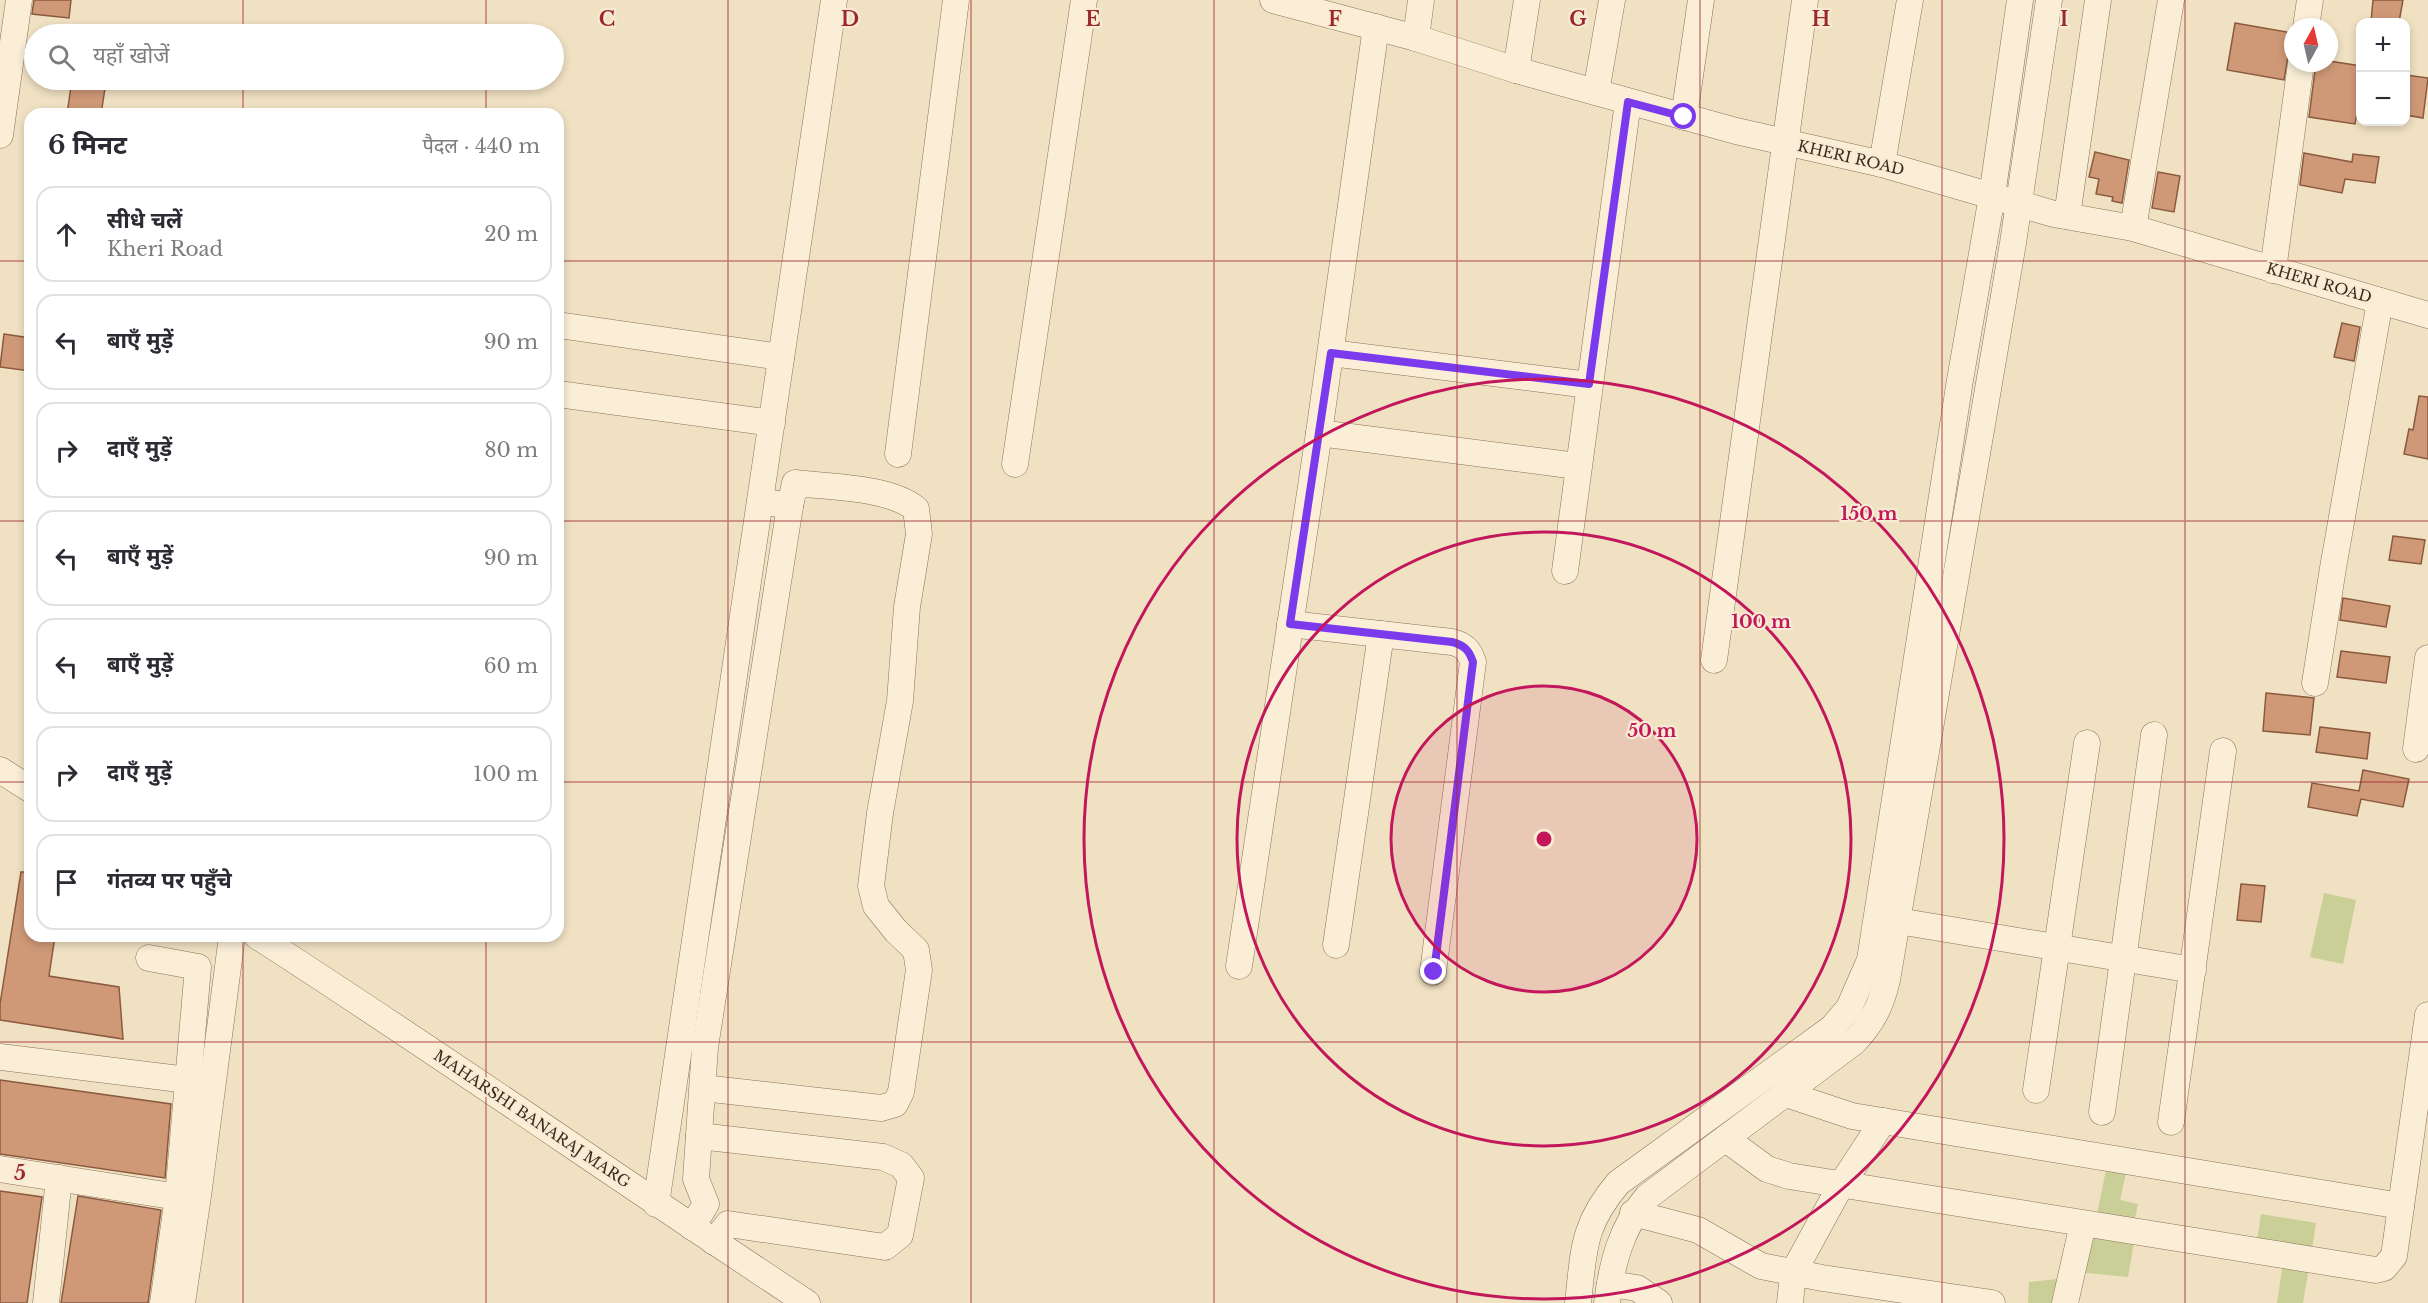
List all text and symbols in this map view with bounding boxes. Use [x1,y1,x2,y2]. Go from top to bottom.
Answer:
text: C [599,7,615,31]
text: D [841,7,859,31]
text: E [1085,7,1101,31]
text: F [1328,7,1342,31]
text: G [1569,7,1587,31]
text: H [1812,7,1831,31]
text: I [2060,7,2068,31]
north arrow [2284,18,2338,72]
map controls [2356,18,2410,126]
button: + [2356,18,2410,72]
search box [24,24,564,90]
icon: search [45,41,78,74]
text: यहाँ खोजें [93,42,169,69]
button: − [2356,72,2410,126]
route start [1670,103,1696,129]
text: 6 मिनट [48,129,127,161]
text: पैदल · 440 m [422,134,540,158]
street label: KHERI ROAD [1796,136,1906,179]
text: सीधे चलें [107,207,182,234]
icon: ahead [50,218,83,251]
text: 20 m [484,222,538,246]
text: Kheri Road [107,237,223,261]
street label: KHERI ROAD [2264,258,2374,307]
icon: left [50,326,83,359]
text: बाएँ मुड़ें [107,327,173,354]
text: 90 m [484,330,538,354]
icon: right [50,434,83,467]
text: दाएँ मुड़ें [107,435,172,462]
text: 80 m [484,438,538,462]
text: 150 m [1841,503,1898,525]
icon: left [50,542,83,575]
text: बाएँ मुड़ें [107,543,173,570]
text: 90 m [484,546,538,570]
text: 100 m [1731,611,1791,633]
icon: left [50,650,83,683]
text: बाएँ मुड़ें [107,651,173,678]
text: 60 m [484,654,538,678]
text: 50 m [1628,720,1677,742]
icon: right [50,758,83,791]
text: दाएँ मुड़ें [107,759,172,786]
text: 100 m [473,762,538,786]
centre of rings [1534,829,1554,849]
icon: arrive [50,866,83,899]
text: गंतव्य पर पहुँचे [107,867,232,894]
route end [1420,958,1446,984]
street label: MAHARSHI BANARAJ MARG [430,1045,634,1192]
text: 5 [14,1161,26,1185]

